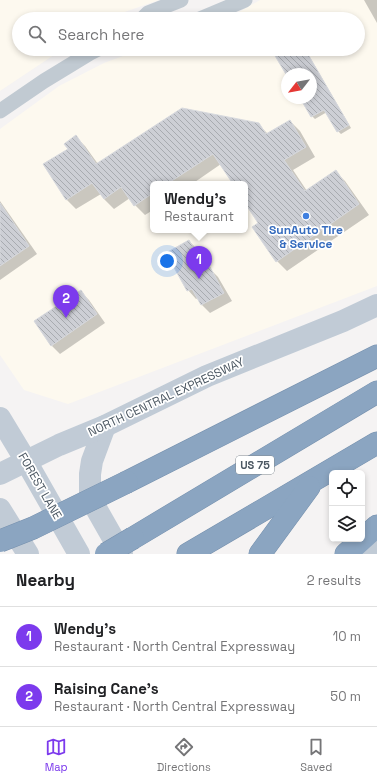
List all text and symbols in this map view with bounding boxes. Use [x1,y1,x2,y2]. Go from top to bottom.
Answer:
search box [12,12,365,56]
icon: search [26,23,48,45]
text: Search here [58,25,144,44]
north arrow [281,68,317,104]
popup [150,181,248,233]
text: Wendy's [164,189,226,208]
text: Restaurant [164,208,234,225]
marker: SunAuto Tire & Service [301,211,311,221]
place label: SunAuto Tire & Service [269,222,343,252]
pin: 1 [186,246,212,279]
your location [157,251,177,271]
pin: 2 [53,285,79,318]
street label: NORTH CENTRAL EXPRESSWAY [85,353,247,440]
street label: FOREST LANE [14,450,66,522]
road number: US 75 [236,456,274,474]
map controls [329,470,365,542]
button: locate [329,470,365,506]
button: layers [329,506,365,542]
text: Nearby [16,569,75,591]
text: 2 results [307,572,361,589]
text: Wendy's [54,619,116,638]
text: 1 [26,628,32,645]
text: 10 m [333,628,361,645]
text: Restaurant · North Central Expressway [54,638,295,655]
text: Raising Cane's [54,679,159,698]
text: 2 [25,688,33,705]
text: 50 m [330,688,361,705]
text: Restaurant · North Central Expressway [54,698,295,715]
tab: Map [45,736,68,774]
tab: Directions [157,736,211,774]
tab: Saved [300,736,332,774]

